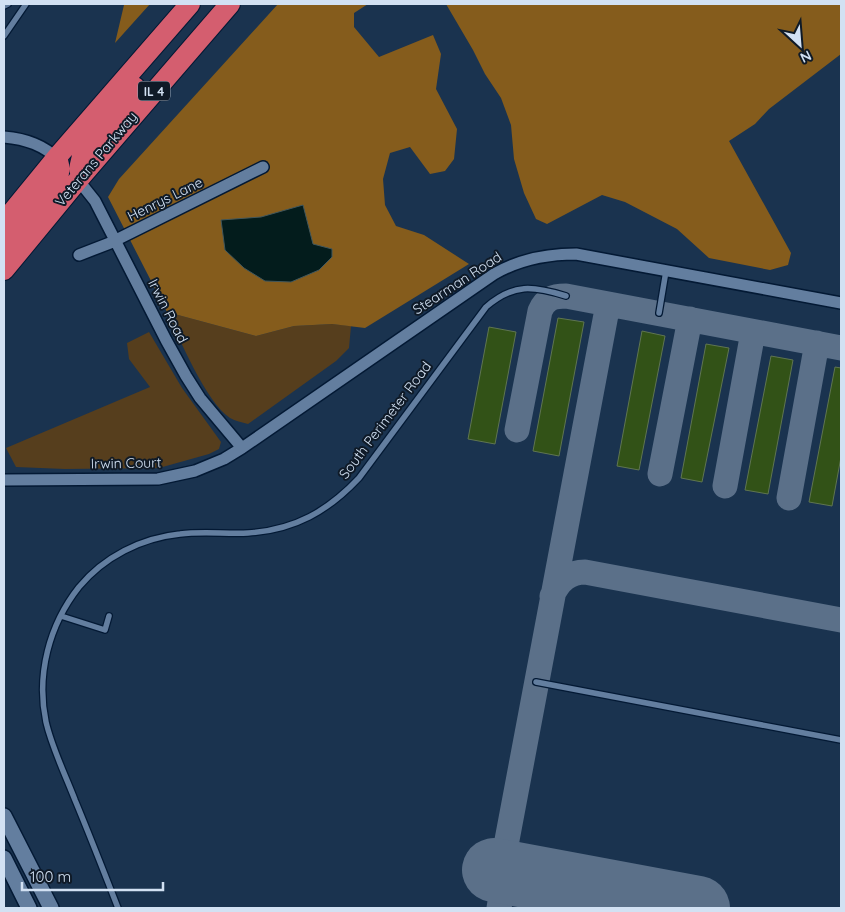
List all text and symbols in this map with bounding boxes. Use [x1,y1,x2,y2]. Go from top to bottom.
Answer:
north arrow [775,20,825,70]
text: N [797,46,814,67]
road number: IL 4 [138,82,170,100]
street label: Veterans Parkway [51,108,141,210]
street label: Henrys Lane [124,173,206,225]
street label: Stearman Road [409,248,505,318]
street label: Irwin Road [144,276,192,346]
street label: South Perimeter Road [335,358,435,482]
street label: Irwin Court [90,453,162,473]
scale bar [22,860,164,892]
text: 100 m [30,867,71,886]

